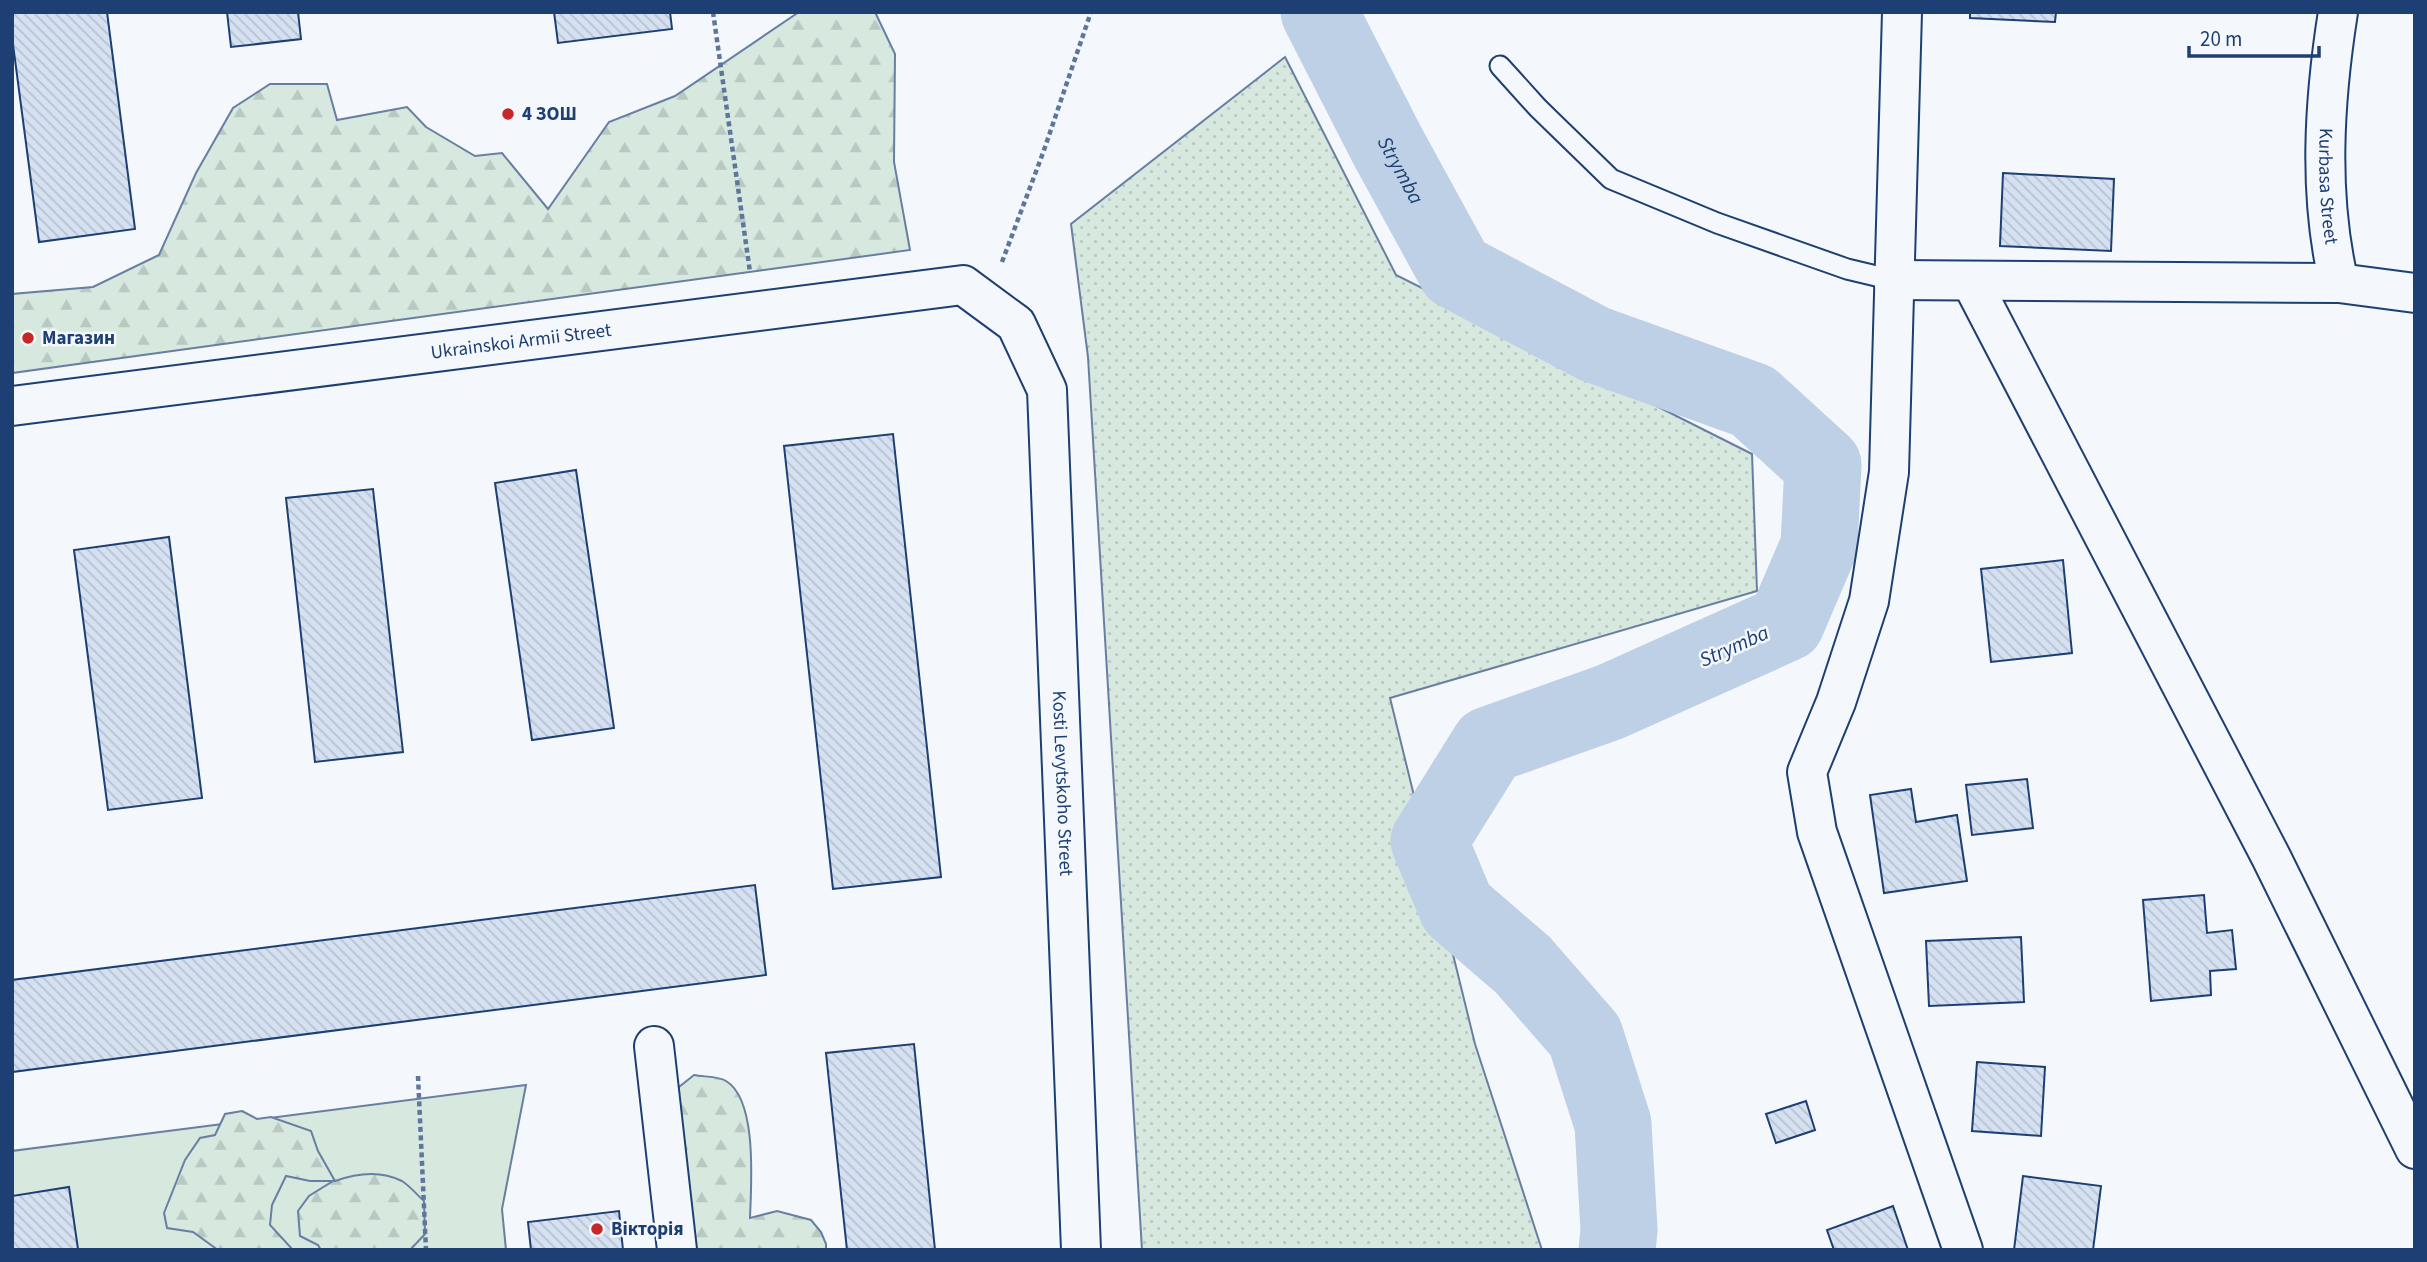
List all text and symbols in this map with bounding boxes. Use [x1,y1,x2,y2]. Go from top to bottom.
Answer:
scale bar [2189,14,2318,58]
text: 20 m [2200,24,2242,54]
place label: 4 ЗОШ [522,101,577,128]
marker: 4 ЗОШ [500,106,516,122]
street label: Kurbasa Street [2312,128,2345,247]
water label: Strymba [1370,131,1432,210]
street label: Ukrainskoi Armii Street [429,316,613,366]
place label: Магазин [42,325,115,352]
marker: Магазин [20,330,36,346]
water label: Strymba [1694,617,1774,675]
street label: Kosti Levytskoho Street [1045,690,1080,877]
place label: Вікторія [611,1216,684,1243]
marker: Вікторія [589,1221,605,1237]

